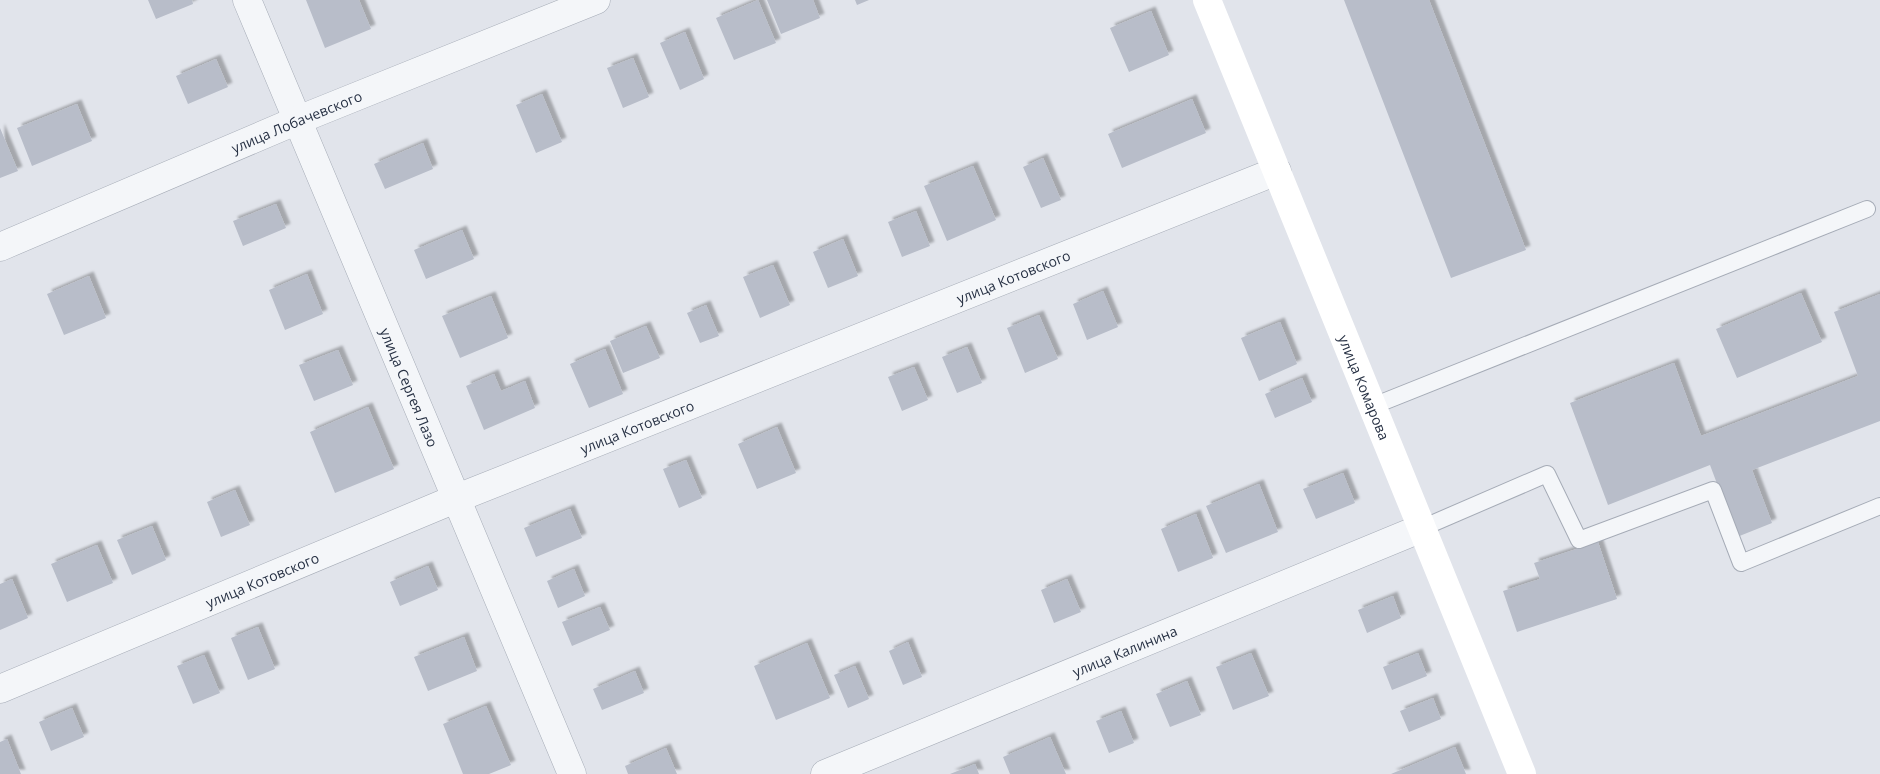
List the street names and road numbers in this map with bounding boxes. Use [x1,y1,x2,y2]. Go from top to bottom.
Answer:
street label: улица Лобачевского [228,86,365,157]
street label: улица Котовского [953,245,1073,308]
street label: улица Сергея Лазо [376,325,443,450]
street label: улица Комарова [1335,332,1394,443]
street label: улица Котовского [577,395,697,458]
street label: улица Котовского [203,547,322,612]
street label: улица Калинина [1069,620,1180,681]

